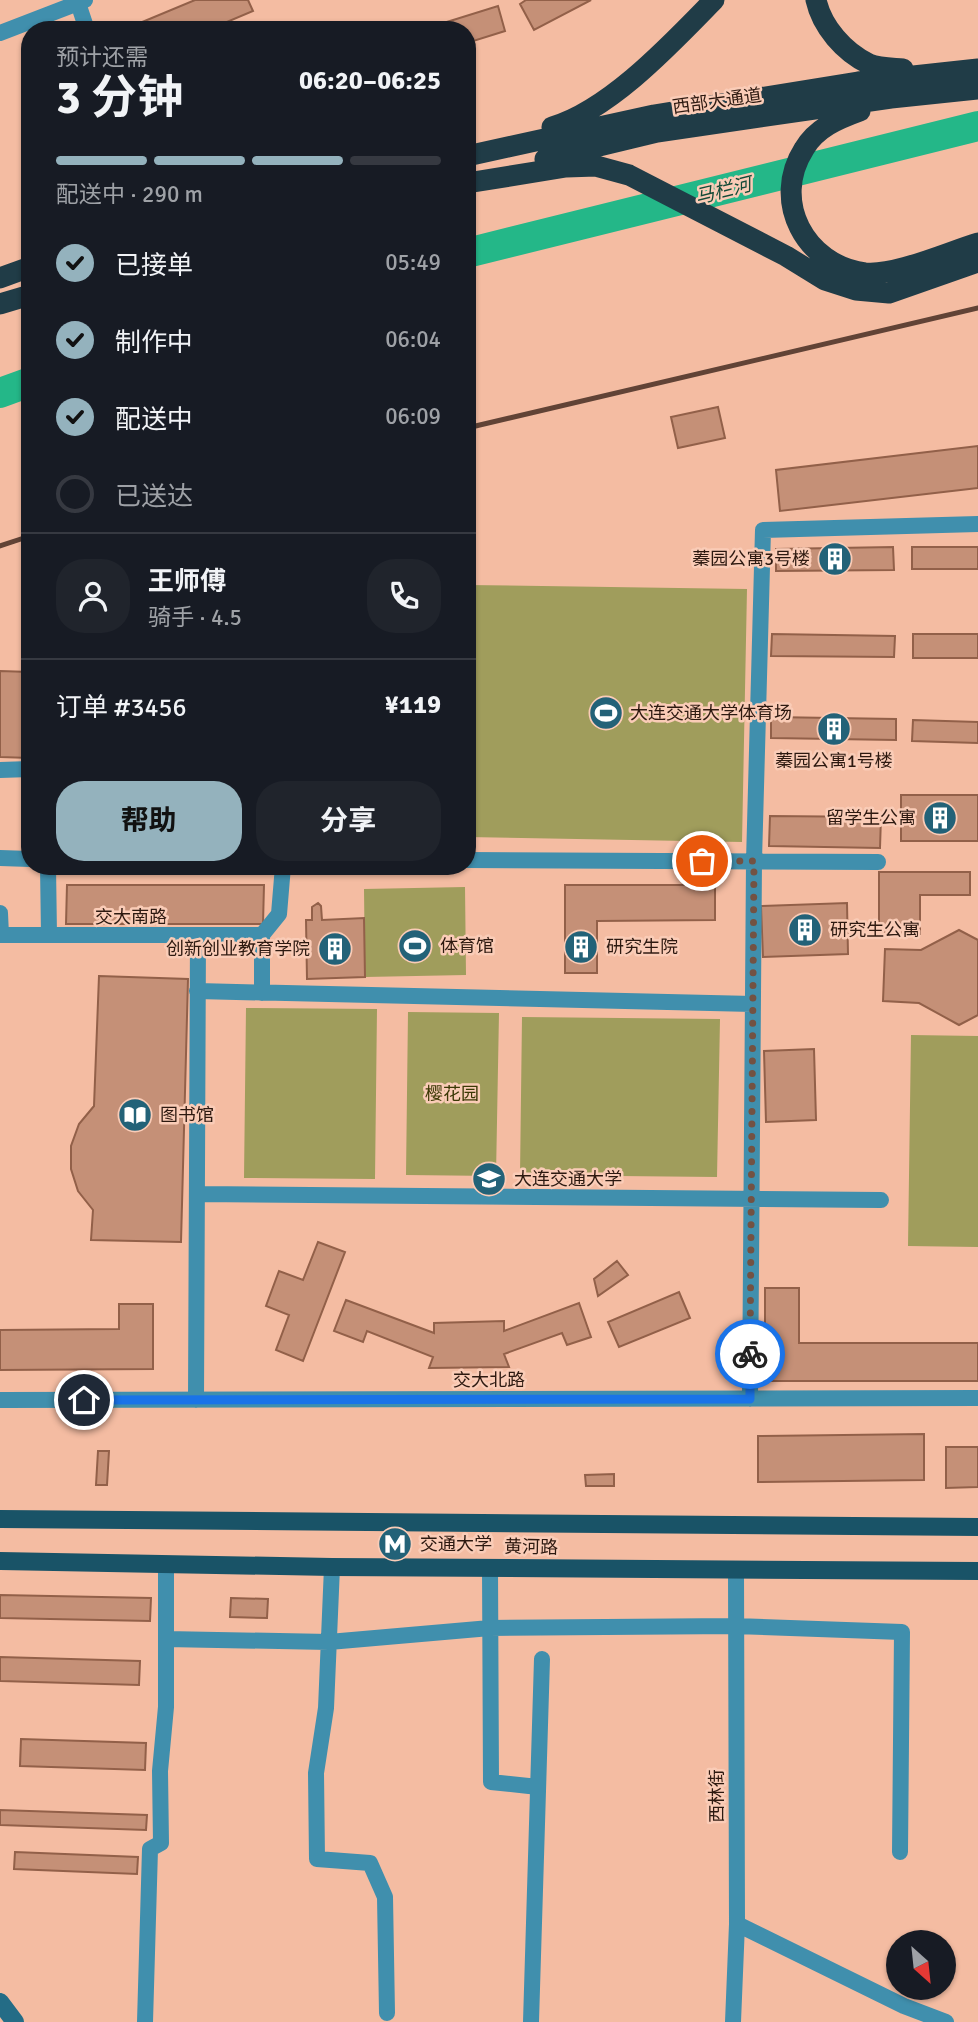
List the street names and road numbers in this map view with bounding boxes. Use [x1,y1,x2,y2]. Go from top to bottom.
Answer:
street label: 西部大通道 [671,84,763,118]
street label: 交大南路 [95,906,167,928]
street label: 交大北路 [453,1369,525,1391]
street label: 黄河路 [504,1536,558,1558]
street label: 西林街 [706,1769,728,1823]

